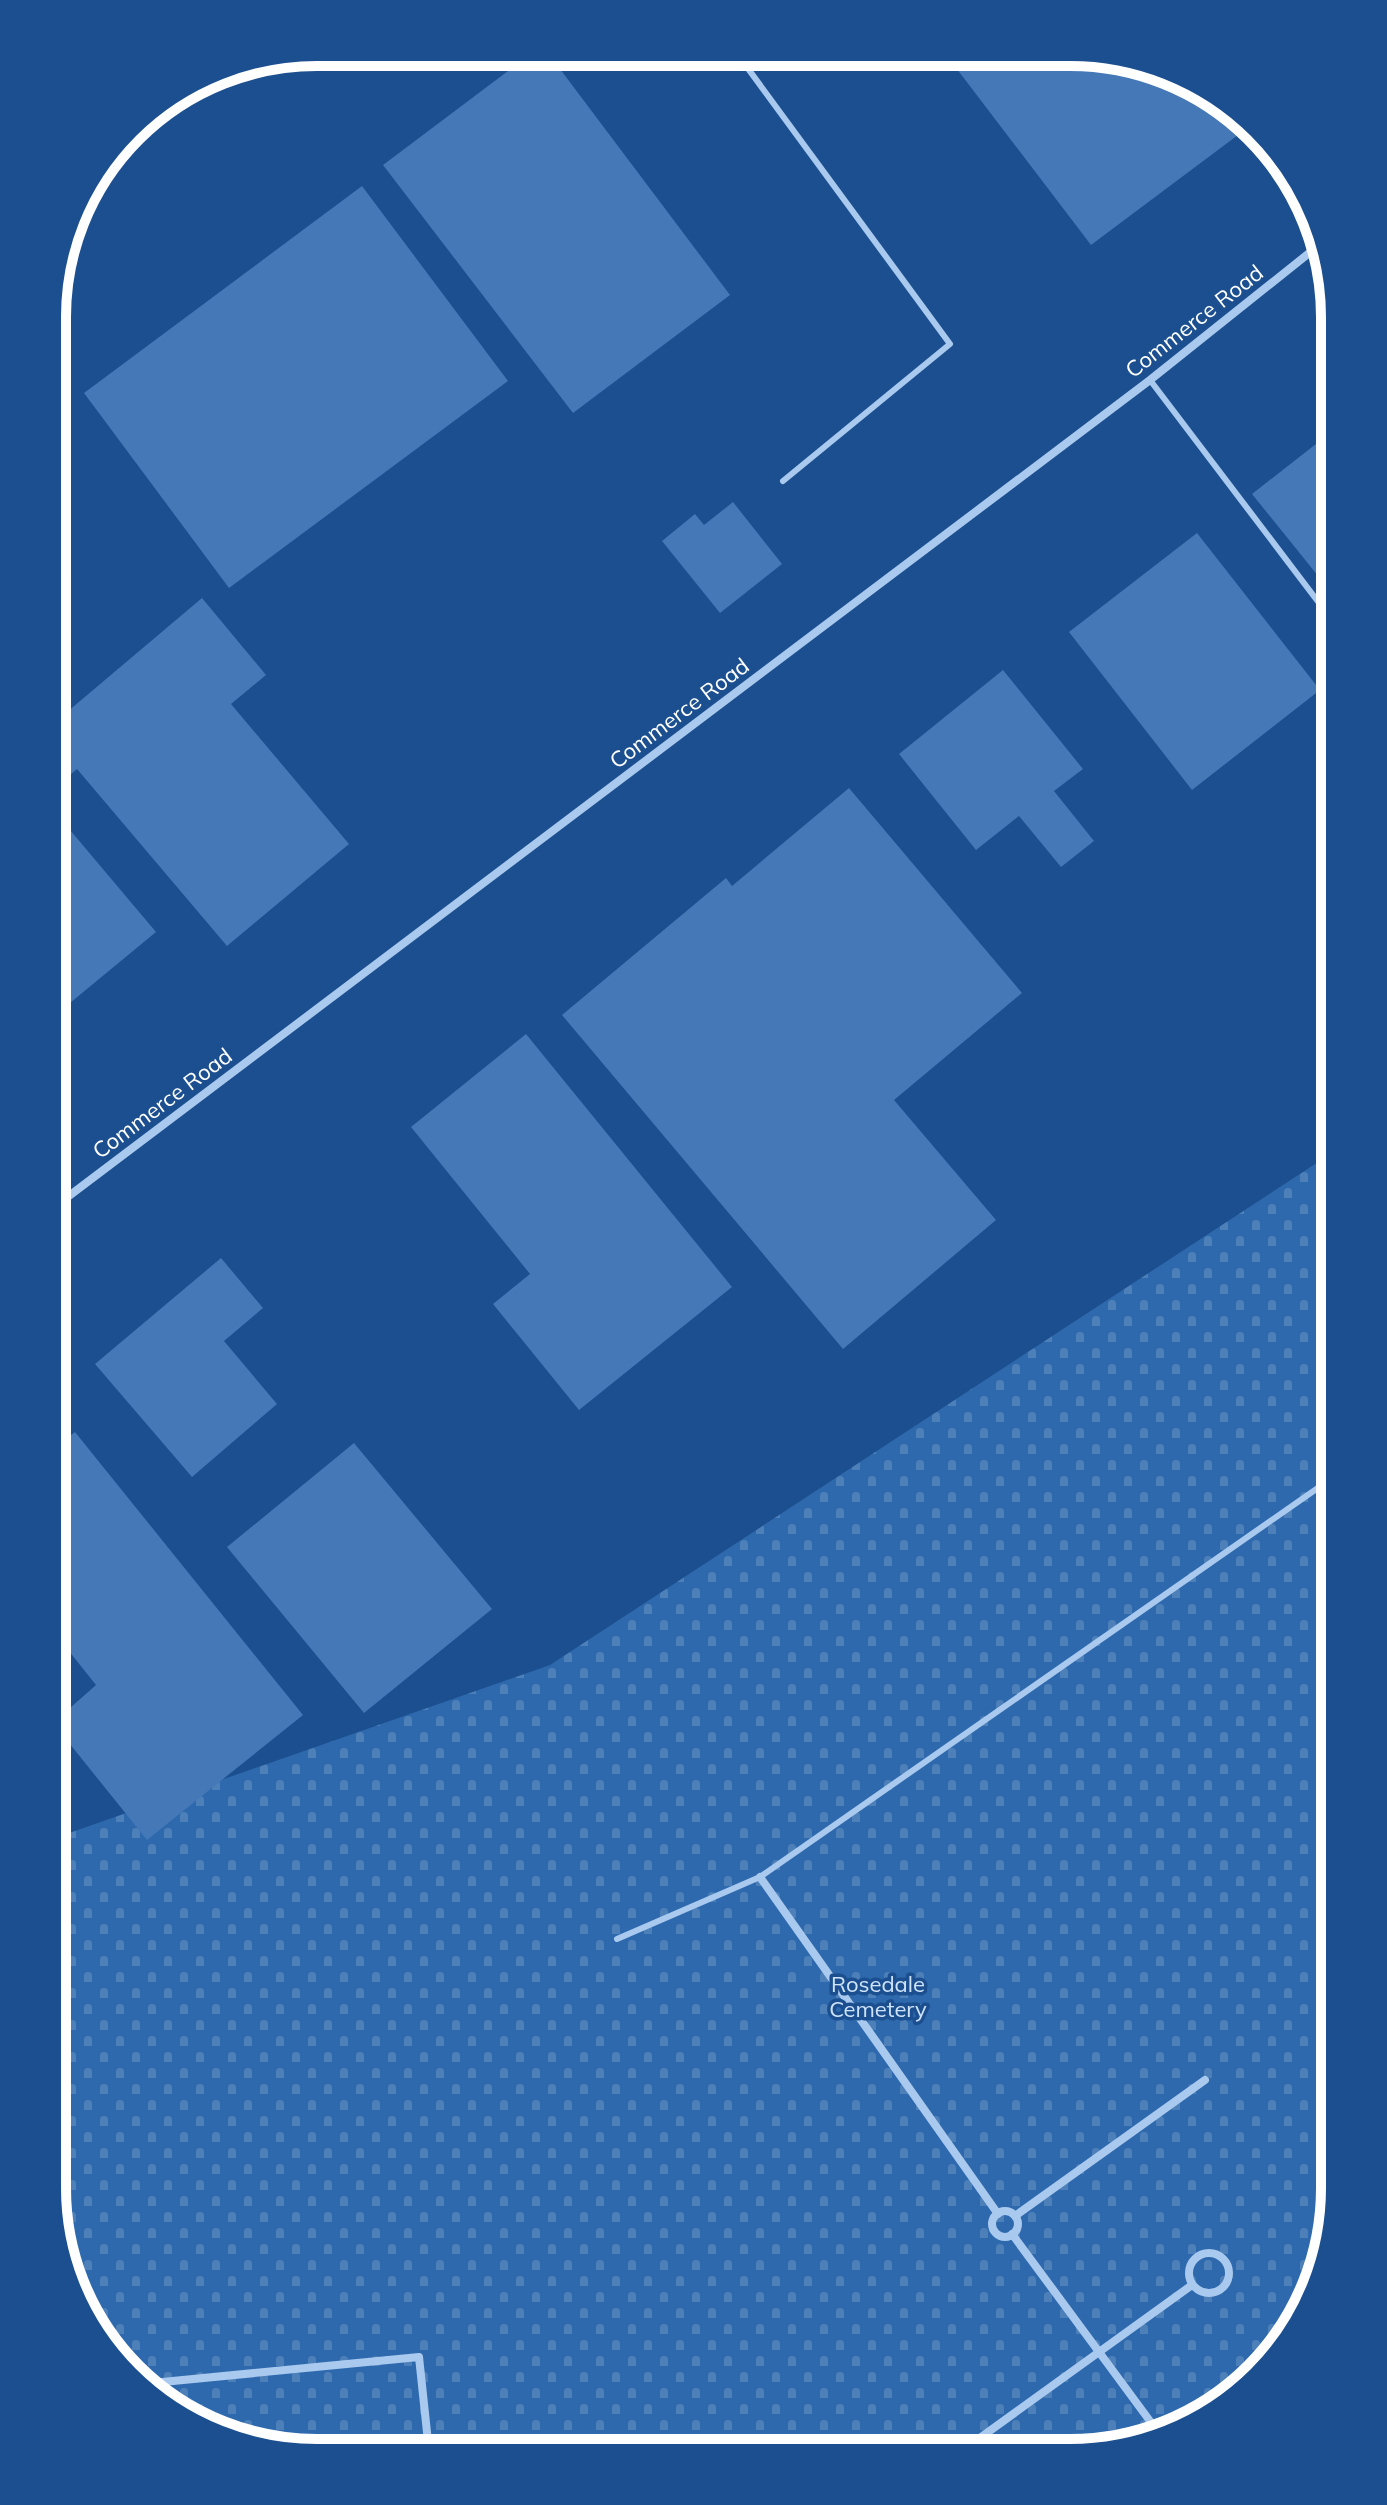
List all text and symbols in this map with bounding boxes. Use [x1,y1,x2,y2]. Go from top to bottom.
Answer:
street label: Commerce Road [1119,258,1269,384]
street label: Commerce Road [604,651,754,775]
street label: Commerce Road [87,1041,237,1165]
park label: Rosedale Cemetery [829,1970,927,2023]

